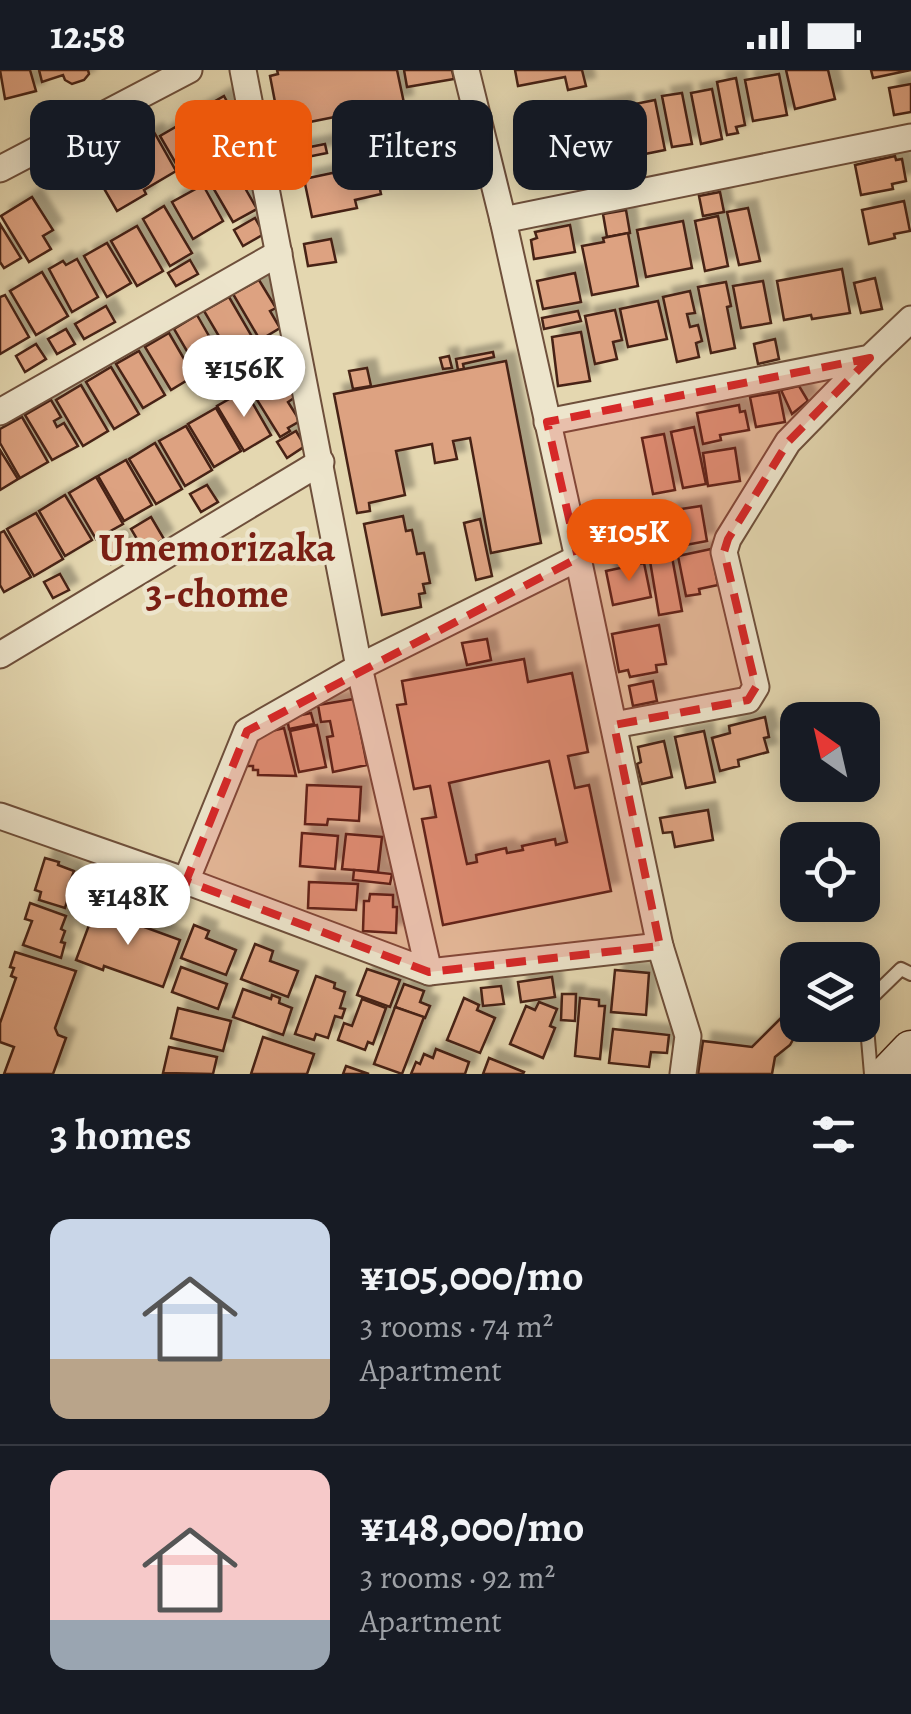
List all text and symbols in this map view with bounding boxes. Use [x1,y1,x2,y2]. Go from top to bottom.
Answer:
text: 12:58 [50,9,125,61]
chip: Buy [30,100,155,190]
chip: Rent [175,100,312,190]
chip: Filters [332,100,493,190]
chip: New [513,100,647,190]
pin: ¥156K [174,335,314,420]
text: ¥156K [204,345,284,389]
pin: ¥105K [559,499,699,584]
text: ¥105K [589,509,669,553]
district label: Umemorizaka 3-chome [99,520,336,621]
north arrow [780,702,880,802]
map controls [780,702,880,1042]
button: locate [780,822,880,922]
pin: ¥148K [58,863,198,948]
text: ¥148K [87,873,169,917]
button: layers [780,942,880,1042]
text: 3 homes [50,1106,192,1163]
icon: filters [806,1107,861,1162]
text: ¥105,000/mo [360,1247,584,1304]
icon: home [130,1259,250,1379]
text: 3 rooms · 74 m² [360,1304,553,1348]
text: Apartment [360,1348,502,1392]
text: ¥148,000/mo [360,1498,584,1555]
icon: home [130,1510,250,1630]
text: 3 rooms · 92 m² [360,1555,555,1599]
text: Apartment [360,1599,502,1643]

